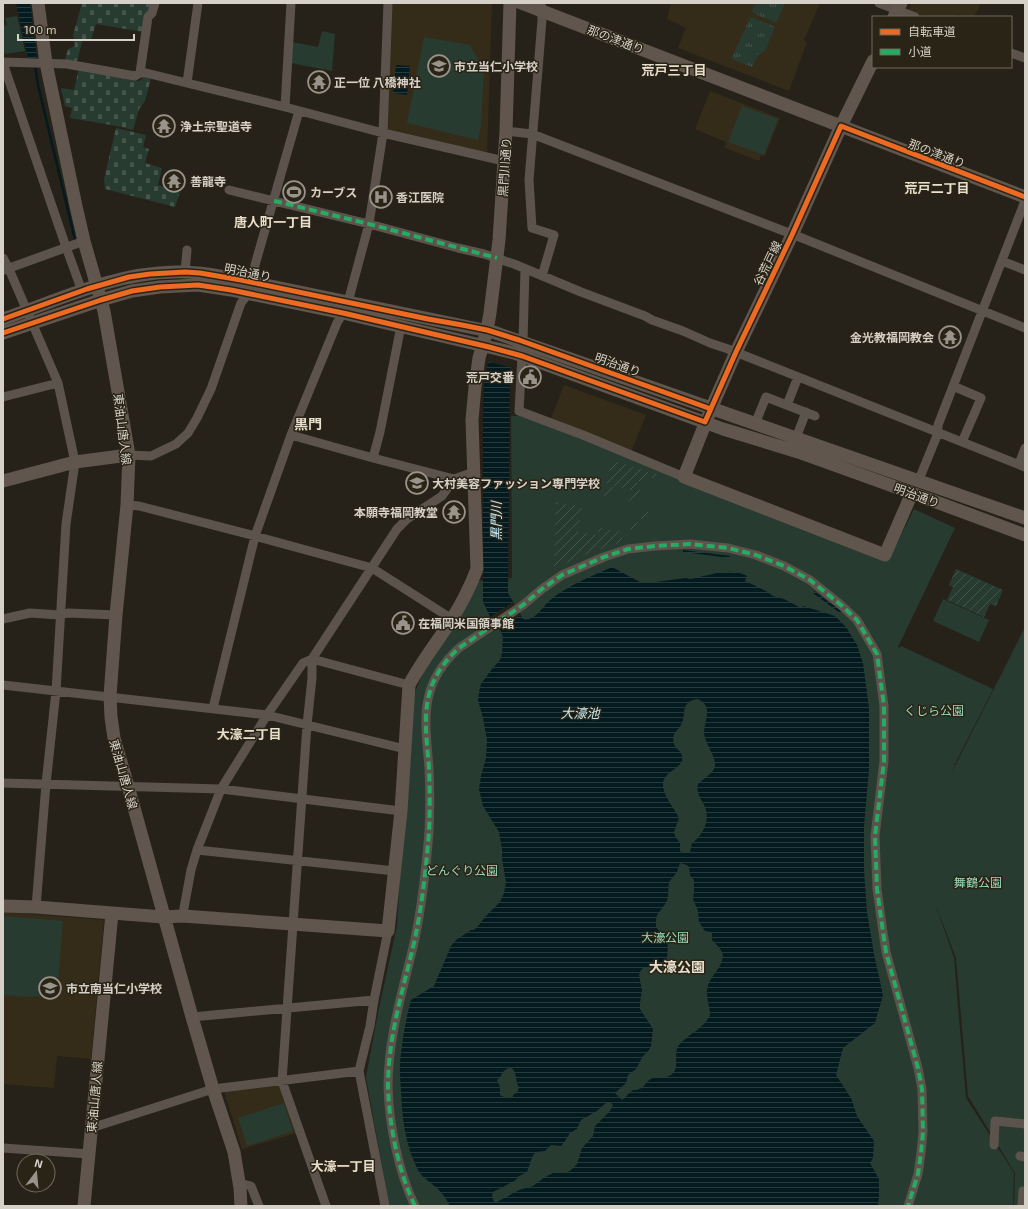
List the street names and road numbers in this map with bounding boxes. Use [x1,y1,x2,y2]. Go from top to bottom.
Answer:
street label: 那の津通り [585,22,647,56]
street label: 那の津通り [906,136,968,170]
street label: 黒門川通り [495,137,513,197]
street label: 谷荒戸線 [750,238,784,288]
street label: 明治通り [223,261,273,283]
street label: 明治通り [593,350,643,378]
street label: 東油山唐人線 [112,392,134,466]
street label: 明治通り [892,480,942,510]
street label: 東油山唐人線 [107,737,141,811]
street label: 東油山唐人線 [84,1061,104,1133]

